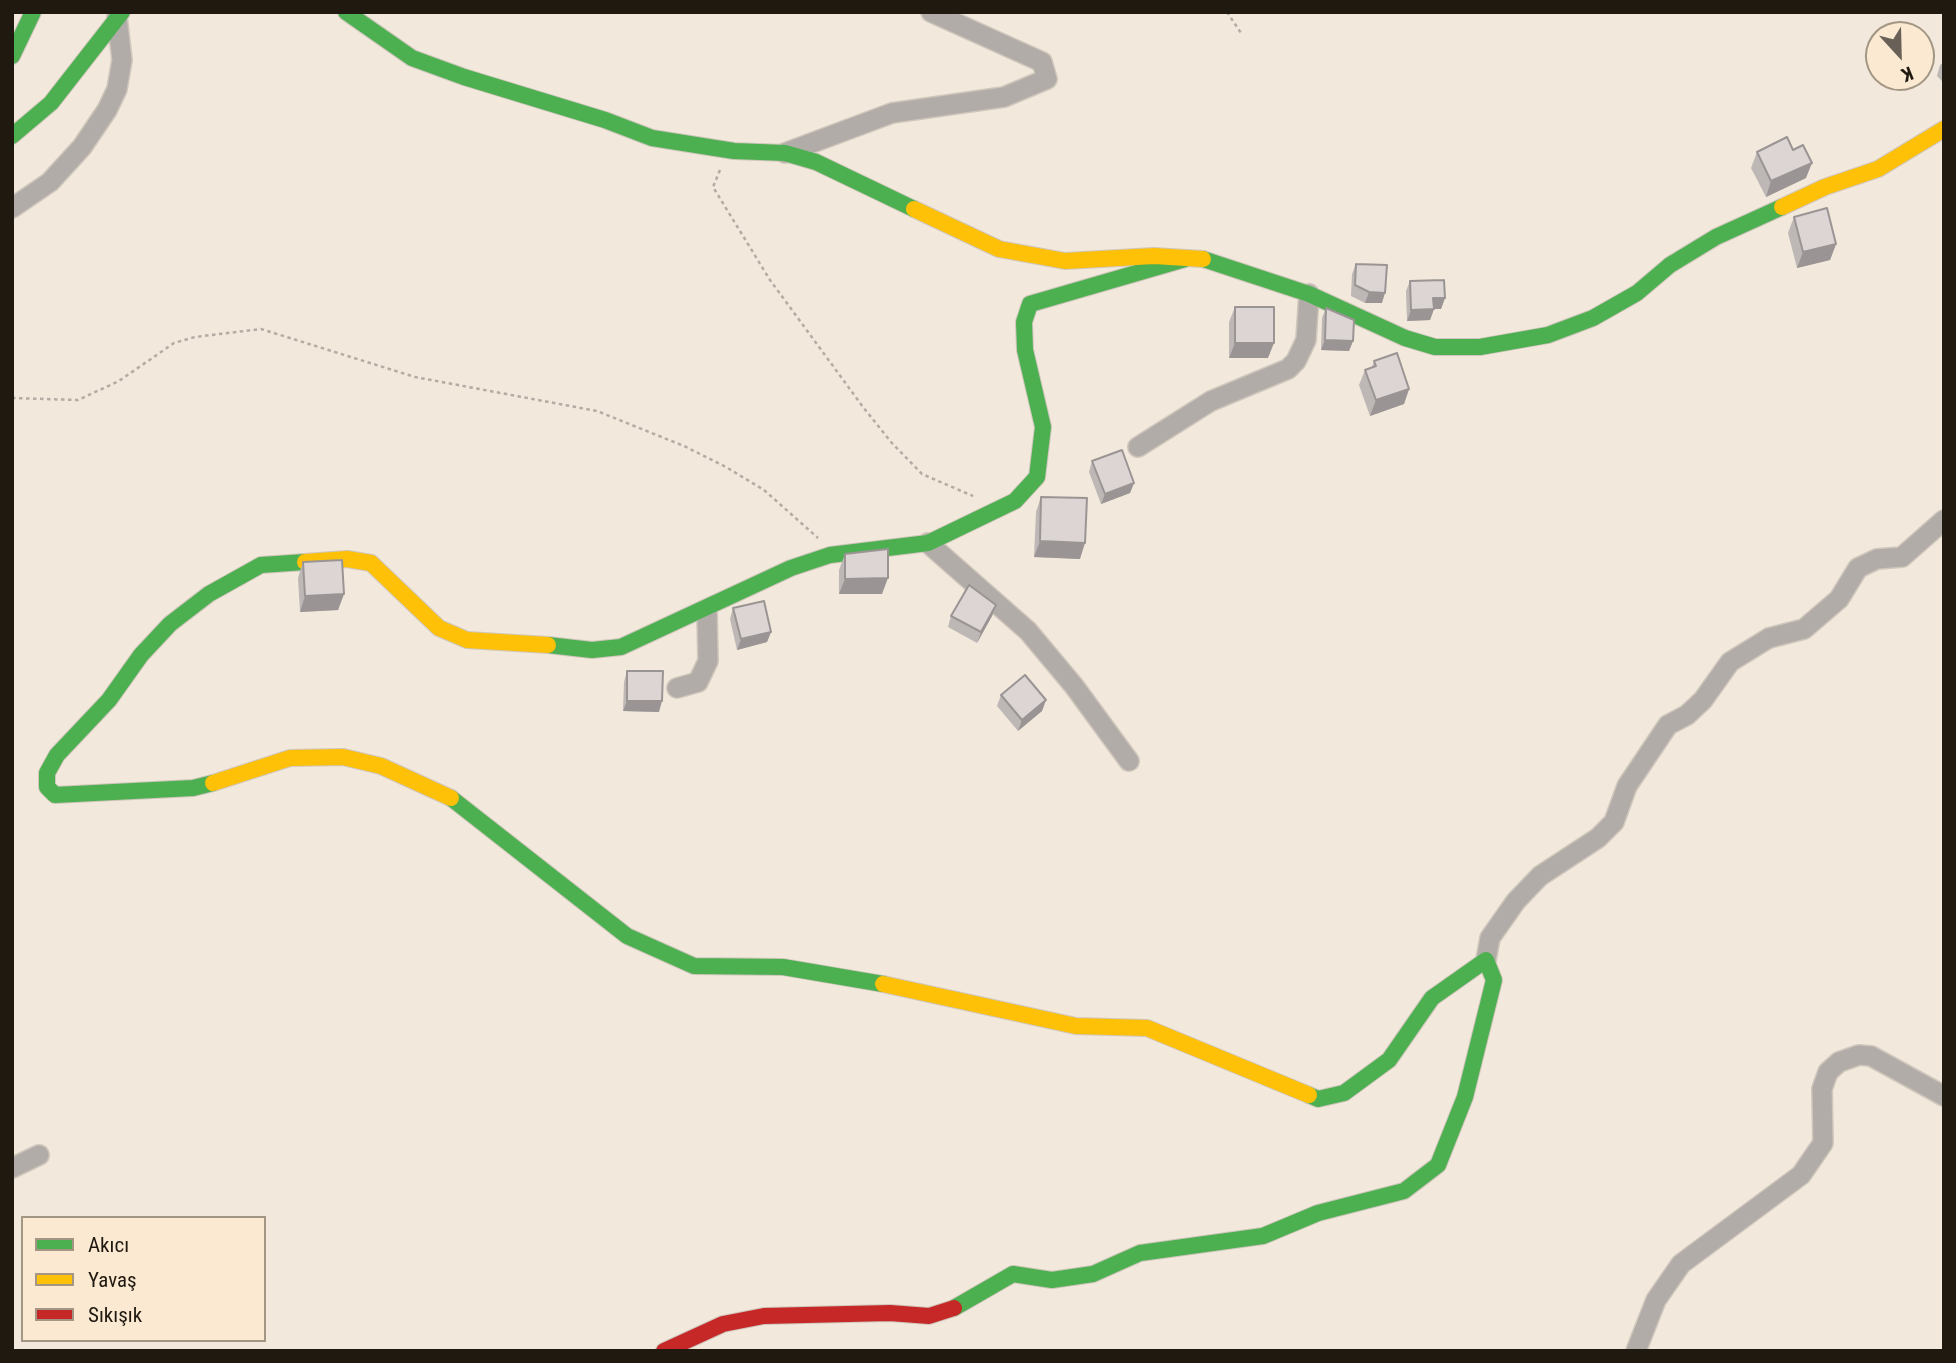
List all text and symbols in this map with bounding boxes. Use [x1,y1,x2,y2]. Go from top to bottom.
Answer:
north arrow [1865,21,1935,91]
text: K [1898,61,1916,87]
legend [21,1216,266,1342]
text: Akıcı [88,1233,129,1257]
text: Yavaş [88,1268,137,1292]
text: Sıkışık [88,1303,142,1327]

